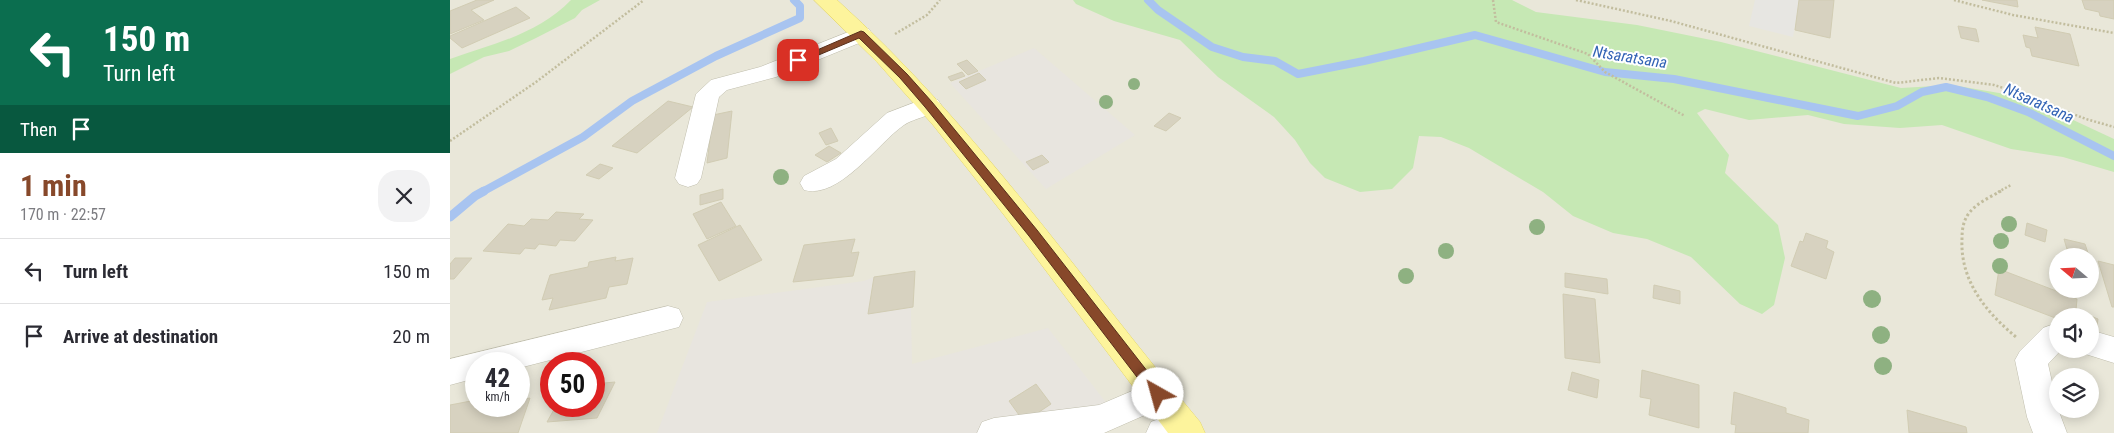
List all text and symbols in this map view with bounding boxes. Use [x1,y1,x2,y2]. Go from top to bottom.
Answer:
text: 150 m [103,19,190,60]
icon: left [20,20,85,85]
pin [777,39,819,81]
water label: Ntsaratsana [1592,42,1668,72]
icon: arrive [784,46,812,74]
text: Turn left [103,61,175,86]
water label: Ntsaratsana [2001,79,2077,127]
icon: arrive [67,115,95,143]
text: Then [20,118,57,141]
text: 1 min [20,168,87,203]
button: close [378,170,430,222]
text: 170 m · 22:57 [20,205,106,224]
north arrow [2049,248,2099,298]
map controls [2049,248,2099,418]
icon: left [20,257,48,285]
text: Turn left [63,260,128,283]
text: 150 m [383,260,430,283]
button: sound [2049,308,2099,358]
icon: arrive [20,322,48,350]
text: Arrive at destination [63,325,218,348]
text: 20 m [393,325,430,348]
speed limit sign: 50 [540,352,605,417]
text: 42 [485,364,510,393]
position arrow [1131,367,1183,419]
button: layers [2049,368,2099,418]
text: km/h [485,390,510,404]

